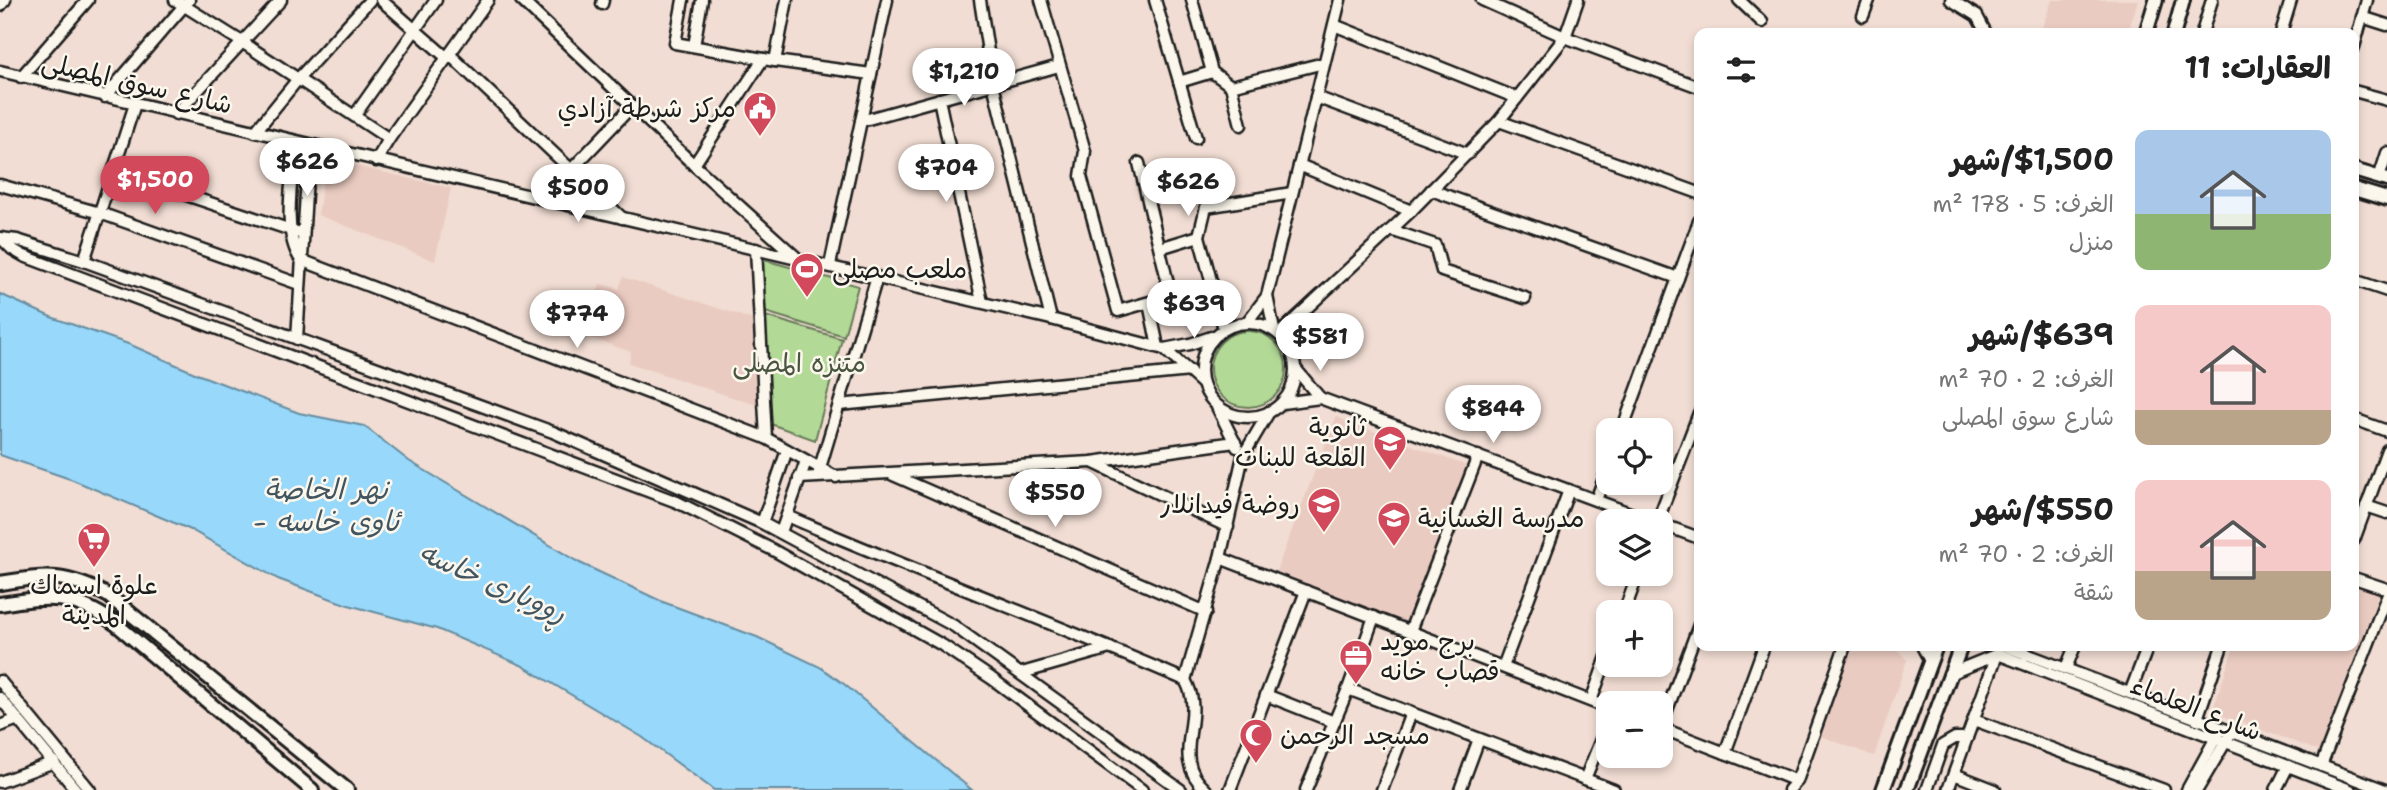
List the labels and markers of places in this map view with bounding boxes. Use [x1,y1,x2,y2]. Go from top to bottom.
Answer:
pin: $1,210 [907,48,1021,108]
public building icon: مركز شرطة آزادي [741,89,779,138]
place label: مركز شرطة آزادي [558,90,736,127]
pin: $626 [266,138,348,198]
pin: $704 [905,144,987,204]
pin: $1,500 [98,156,212,216]
pin: $626 [1147,158,1229,218]
pin: $500 [537,164,619,224]
sports icon: ملعب مصلى [788,250,826,299]
place label: ملعب مصلى [832,251,967,286]
pin: $639 [1153,280,1235,340]
pin: $774 [536,290,618,350]
pin: $581 [1279,314,1361,373]
pin: $844 [1452,386,1534,445]
place label: ثانوية القلعة للبنات [1235,409,1367,474]
school or university icon: ثانوية القلعة للبنات [1371,423,1409,472]
pin: $550 [1014,470,1096,529]
school or university icon: روضة فيدانلار [1305,485,1343,534]
place label: روضة فيدانلار [1160,486,1300,521]
school or university icon: مدرسة الغسانية [1375,499,1413,548]
place label: مدرسة الغسانية [1418,500,1585,535]
supermarket icon: علوة اسماك المدينة [75,520,113,569]
place label: علوة اسماك المدينة [30,567,158,632]
place label: برج مويد قصاب خانه [1380,623,1500,688]
office icon: برج مويد قصاب خانه [1337,637,1375,686]
mosque icon: مسجد الرحمن [1237,716,1275,765]
place label: مسجد الرحمن [1280,717,1430,752]

